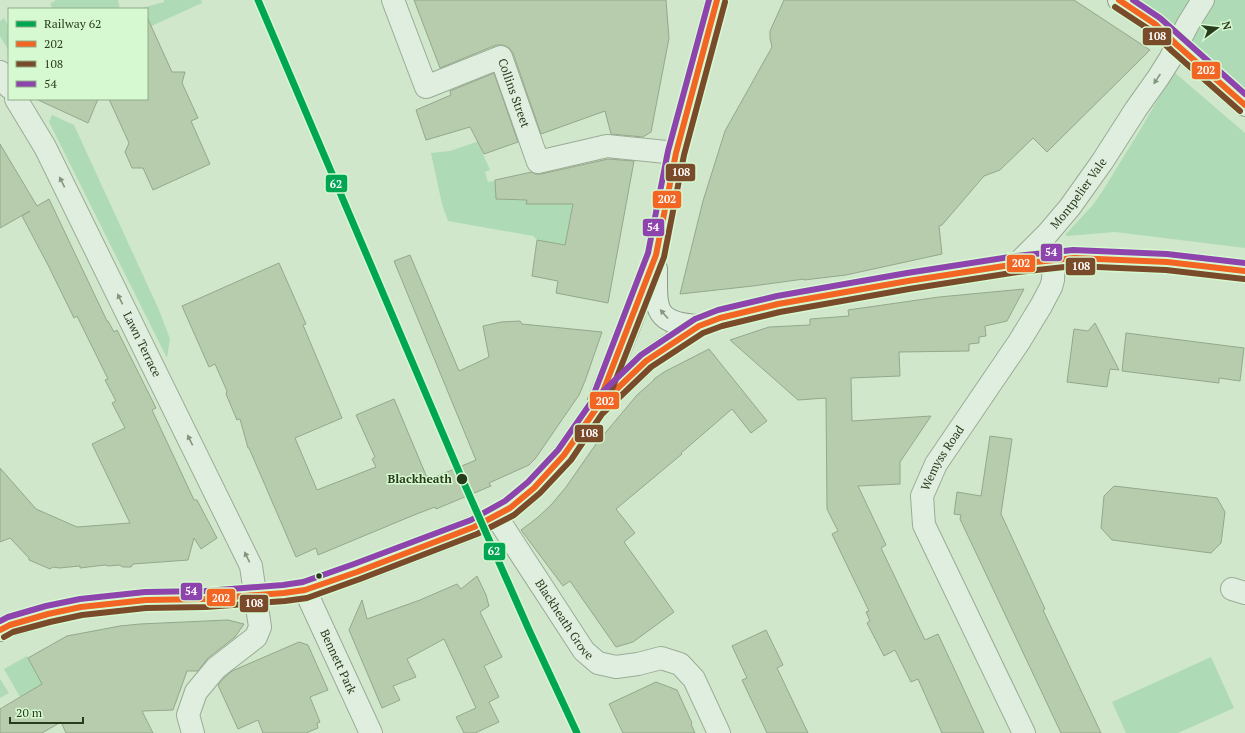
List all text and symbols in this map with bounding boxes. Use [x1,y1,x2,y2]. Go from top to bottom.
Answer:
legend [8,8,148,100]
north arrow [1197,8,1237,48]
text: Railway 62 [44,16,102,31]
text: N [1219,20,1235,32]
line badge: 108 [1142,27,1172,46]
text: 108 [1148,29,1166,43]
text: 202 [44,36,63,51]
text: 108 [44,56,63,71]
street label: Collins Street [495,56,533,130]
line badge: 202 [1191,61,1221,80]
text: 202 [1197,63,1215,77]
one-way arrow [1153,74,1161,84]
text: 54 [44,76,57,91]
street label: Montpelier Vale [1047,155,1110,232]
line badge: 108 [665,163,696,182]
text: 108 [672,165,690,179]
line badge: 62 [325,174,348,193]
one-way arrow [59,176,65,188]
text: 62 [330,177,342,191]
line badge: 202 [652,190,682,209]
text: 202 [658,192,676,206]
line badge: 54 [642,218,665,237]
text: 54 [647,220,660,234]
line badge: 54 [1040,243,1063,262]
text: 54 [1045,245,1058,259]
line badge: 202 [1006,254,1036,273]
text: 202 [1012,256,1030,270]
line badge: 108 [1065,257,1096,276]
text: 108 [1072,259,1090,273]
one-way arrow [117,293,123,304]
street label: Lawn Terrace [120,309,165,379]
one-way arrow [659,309,668,319]
line badge: 202 [589,391,620,410]
text: 202 [596,394,614,408]
street label: Wemyss Road [917,422,967,493]
line badge: 108 [574,424,604,443]
text: 108 [580,426,598,440]
one-way arrow [186,435,193,446]
place label: Blackheath [387,471,452,486]
marker: Blackheath [455,472,469,486]
line badge: 62 [483,542,506,561]
text: 62 [488,544,500,558]
one-way arrow [244,551,250,563]
unlabelled marker [314,571,324,581]
street label: Blackheath Grove [532,576,597,663]
line badge: 54 [180,582,203,601]
text: 54 [185,584,198,598]
line badge: 202 [206,588,236,607]
text: 202 [212,591,230,605]
line badge: 108 [239,594,269,613]
text: 108 [245,596,263,610]
street label: Bennett Park [317,627,360,697]
scale bar [10,699,83,725]
text: 20 m [16,705,43,720]

